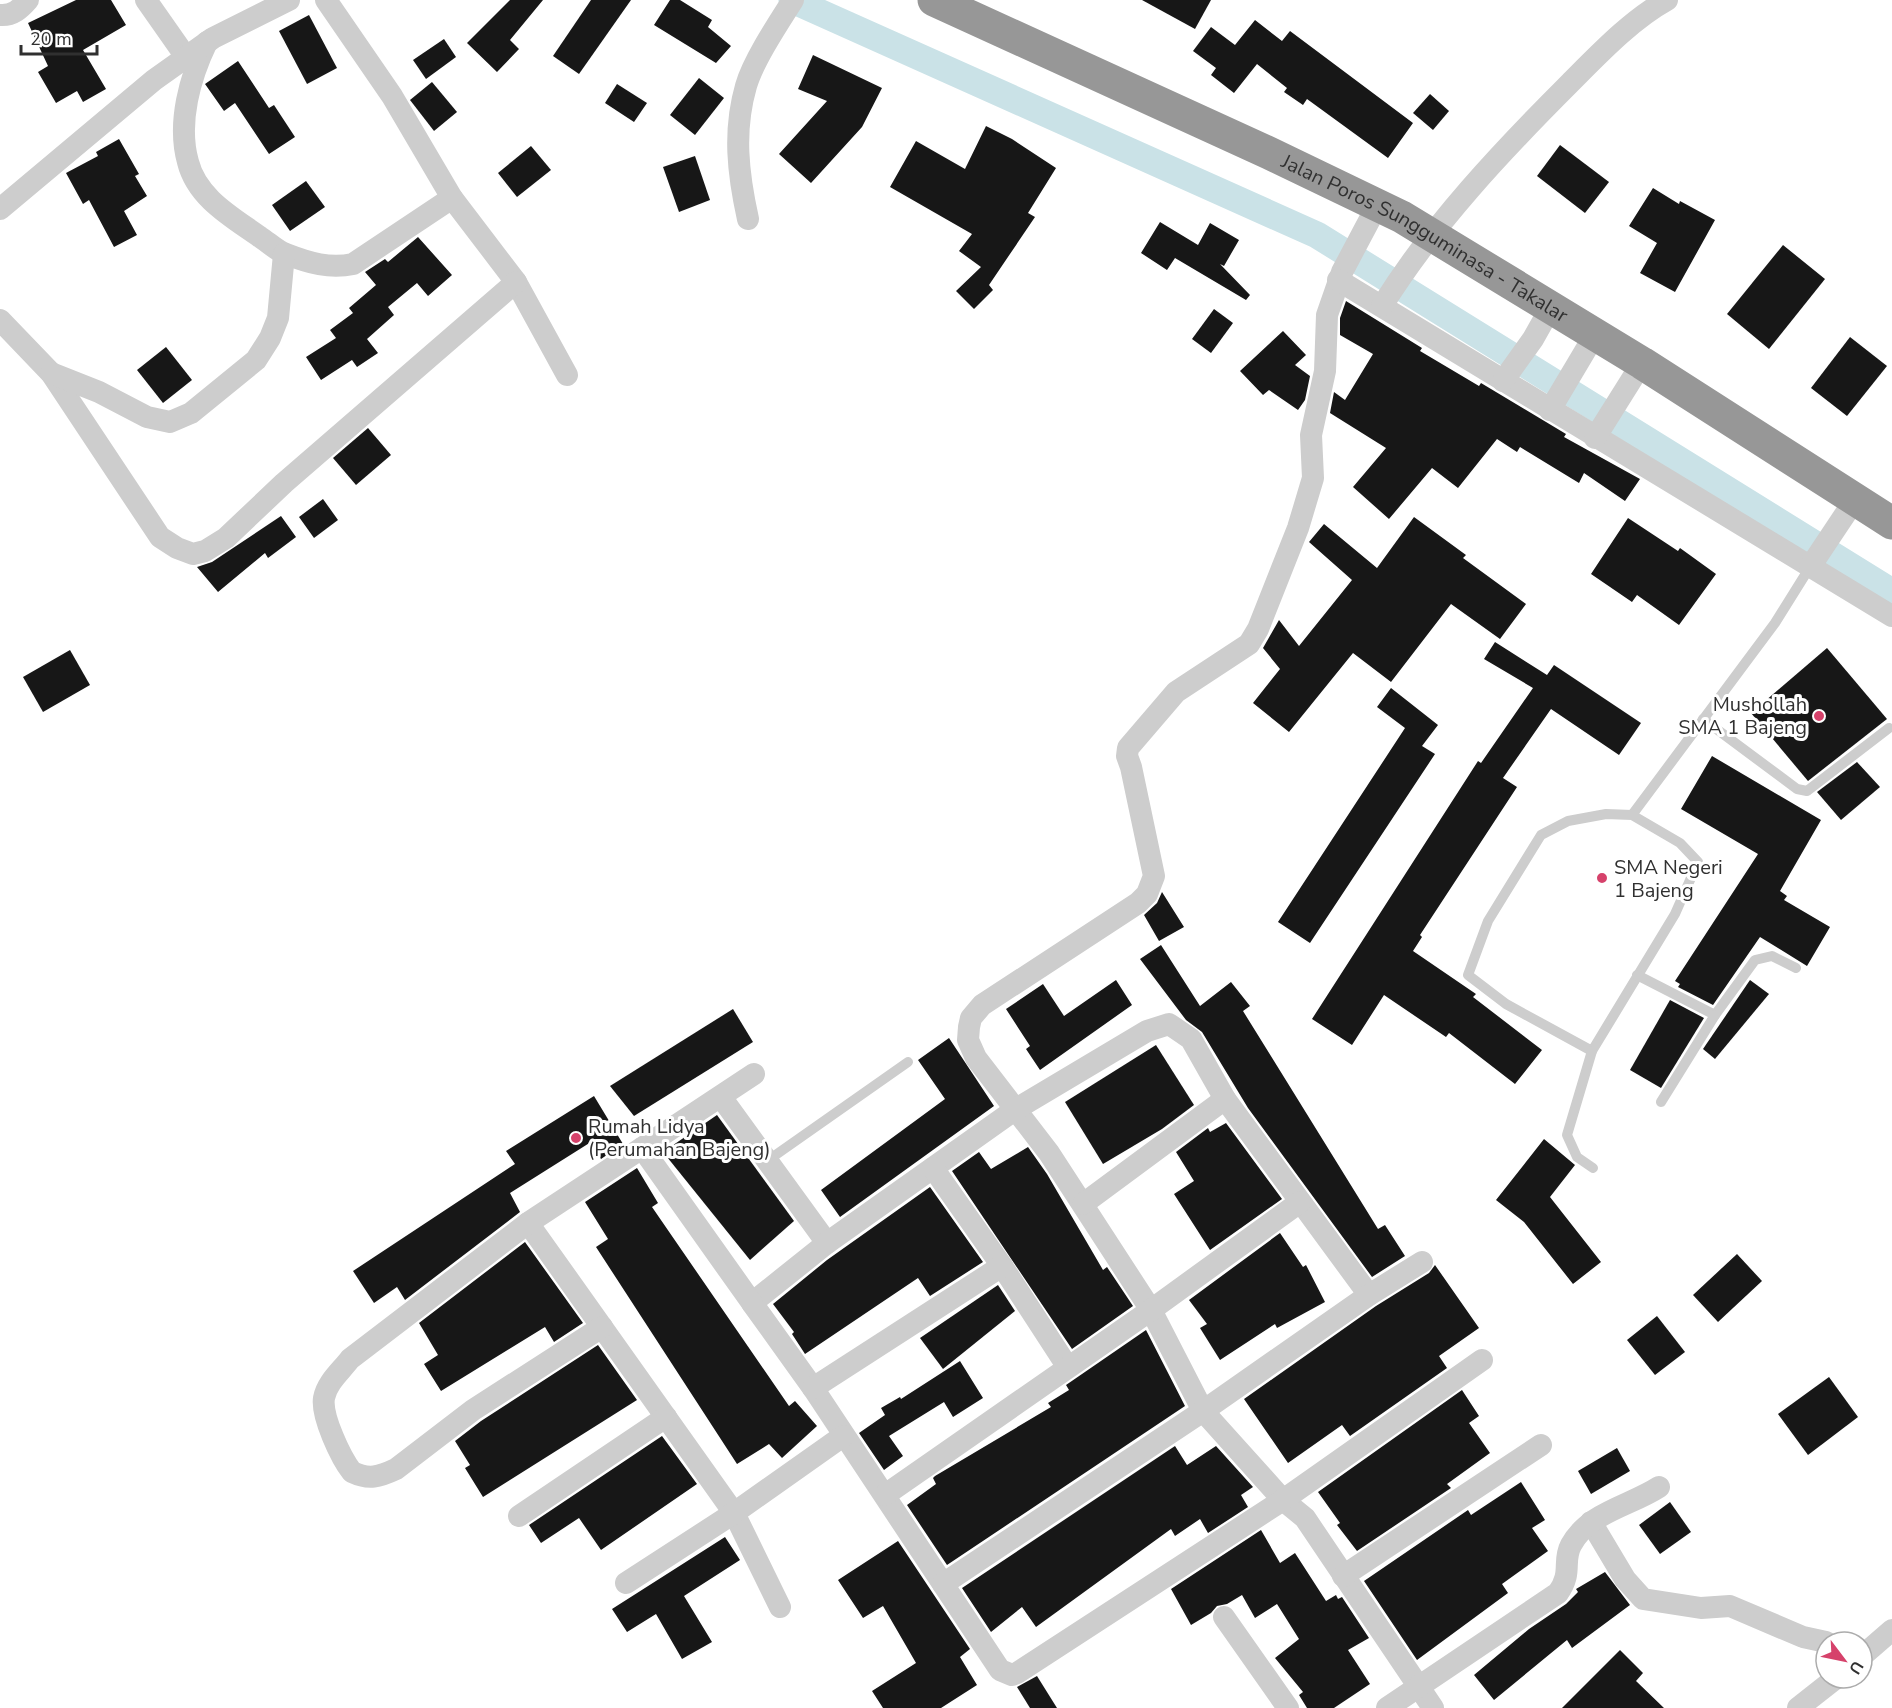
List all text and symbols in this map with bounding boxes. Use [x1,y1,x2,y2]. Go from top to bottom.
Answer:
scale bar [21,18,98,56]
text: 20 m [30,27,72,51]
street label: Jalan Poros Sungguminasa - Takalar [1276,148,1573,329]
place label: Mushollah SMA 1 Bajeng [1678,691,1807,741]
marker: Mushollah SMA 1 Bajeng [1812,709,1826,723]
place label: SMA Negeri 1 Bajeng [1614,854,1723,904]
marker: SMA Negeri 1 Bajeng [1595,871,1609,885]
place label: Rumah Lidya (Perumahan Bajeng) [588,1113,771,1163]
marker: Rumah Lidya (Perumahan Bajeng) [569,1131,583,1145]
north arrow [1814,1630,1874,1690]
text: U [1843,1657,1868,1678]

